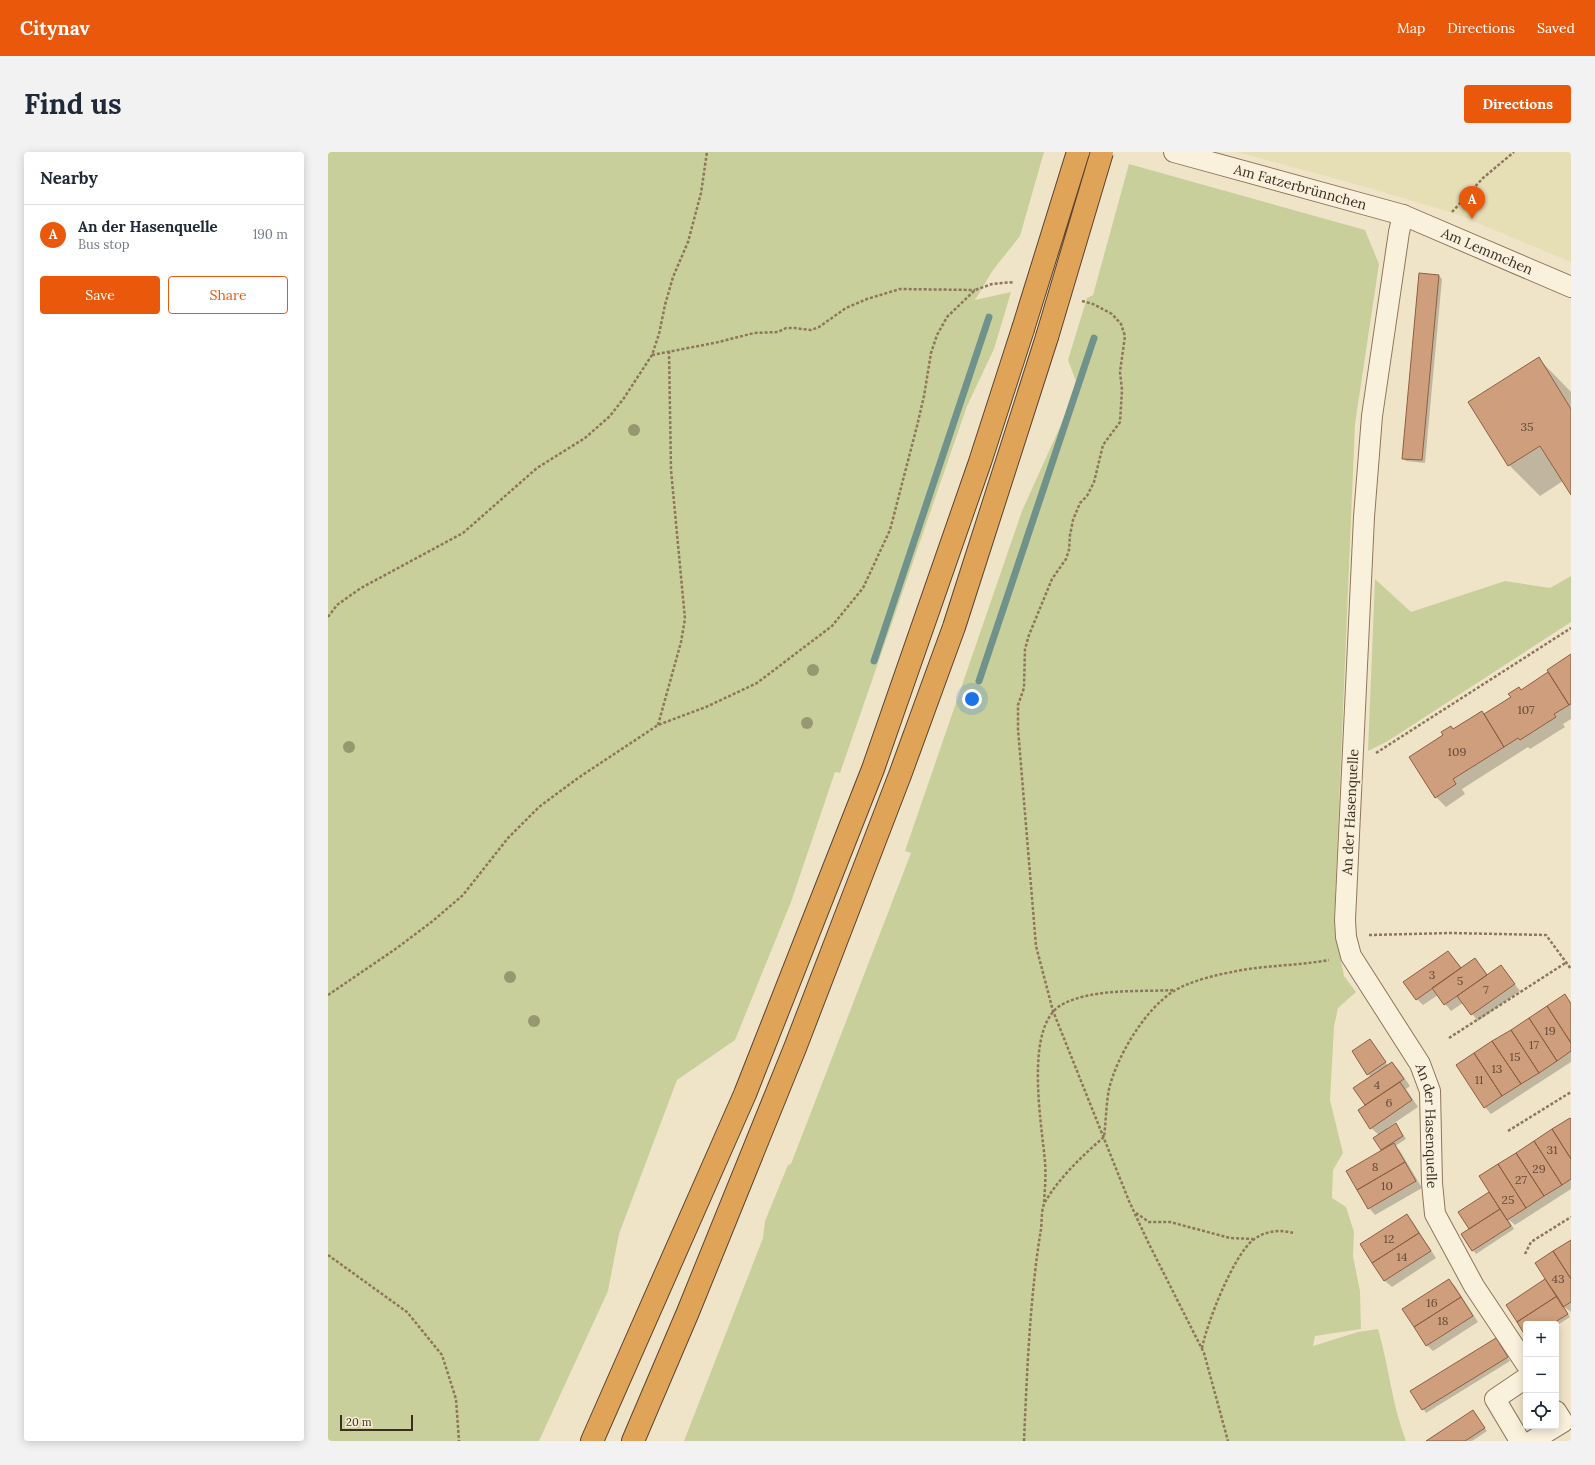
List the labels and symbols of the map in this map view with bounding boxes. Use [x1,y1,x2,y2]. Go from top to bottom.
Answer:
street label: Am Fatzerbrünnchen [1231,160,1369,214]
pin: A [1459,186,1485,219]
street label: Am Lemmchen [1438,223,1536,279]
house number: 35 [1520,419,1534,434]
your location [962,689,982,709]
house number: 107 [1517,702,1535,717]
house number: 109 [1448,744,1466,759]
street label: An der Hasenquelle [1338,748,1362,877]
house number: 3 [1429,967,1436,982]
house number: 5 [1457,973,1463,988]
house number: 7 [1483,982,1489,997]
house number: 19 [1544,1023,1556,1038]
house number: 17 [1529,1037,1539,1052]
house number: 15 [1510,1049,1520,1064]
street label: An der Hasenquelle [1411,1060,1442,1190]
house number: 13 [1491,1061,1503,1076]
house number: 11 [1475,1072,1483,1087]
house number: 4 [1374,1077,1381,1092]
house number: 6 [1386,1095,1393,1110]
house number: 31 [1546,1142,1558,1157]
house number: 8 [1372,1159,1379,1174]
house number: 29 [1532,1161,1546,1176]
house number: 27 [1515,1172,1527,1187]
house number: 10 [1381,1178,1393,1193]
house number: 25 [1502,1192,1514,1207]
house number: 12 [1384,1231,1394,1246]
house number: 14 [1397,1249,1408,1264]
house number: 43 [1551,1271,1565,1286]
house number: 16 [1426,1295,1438,1310]
house number: 18 [1437,1313,1449,1328]
scale bar [340,1413,413,1432]

